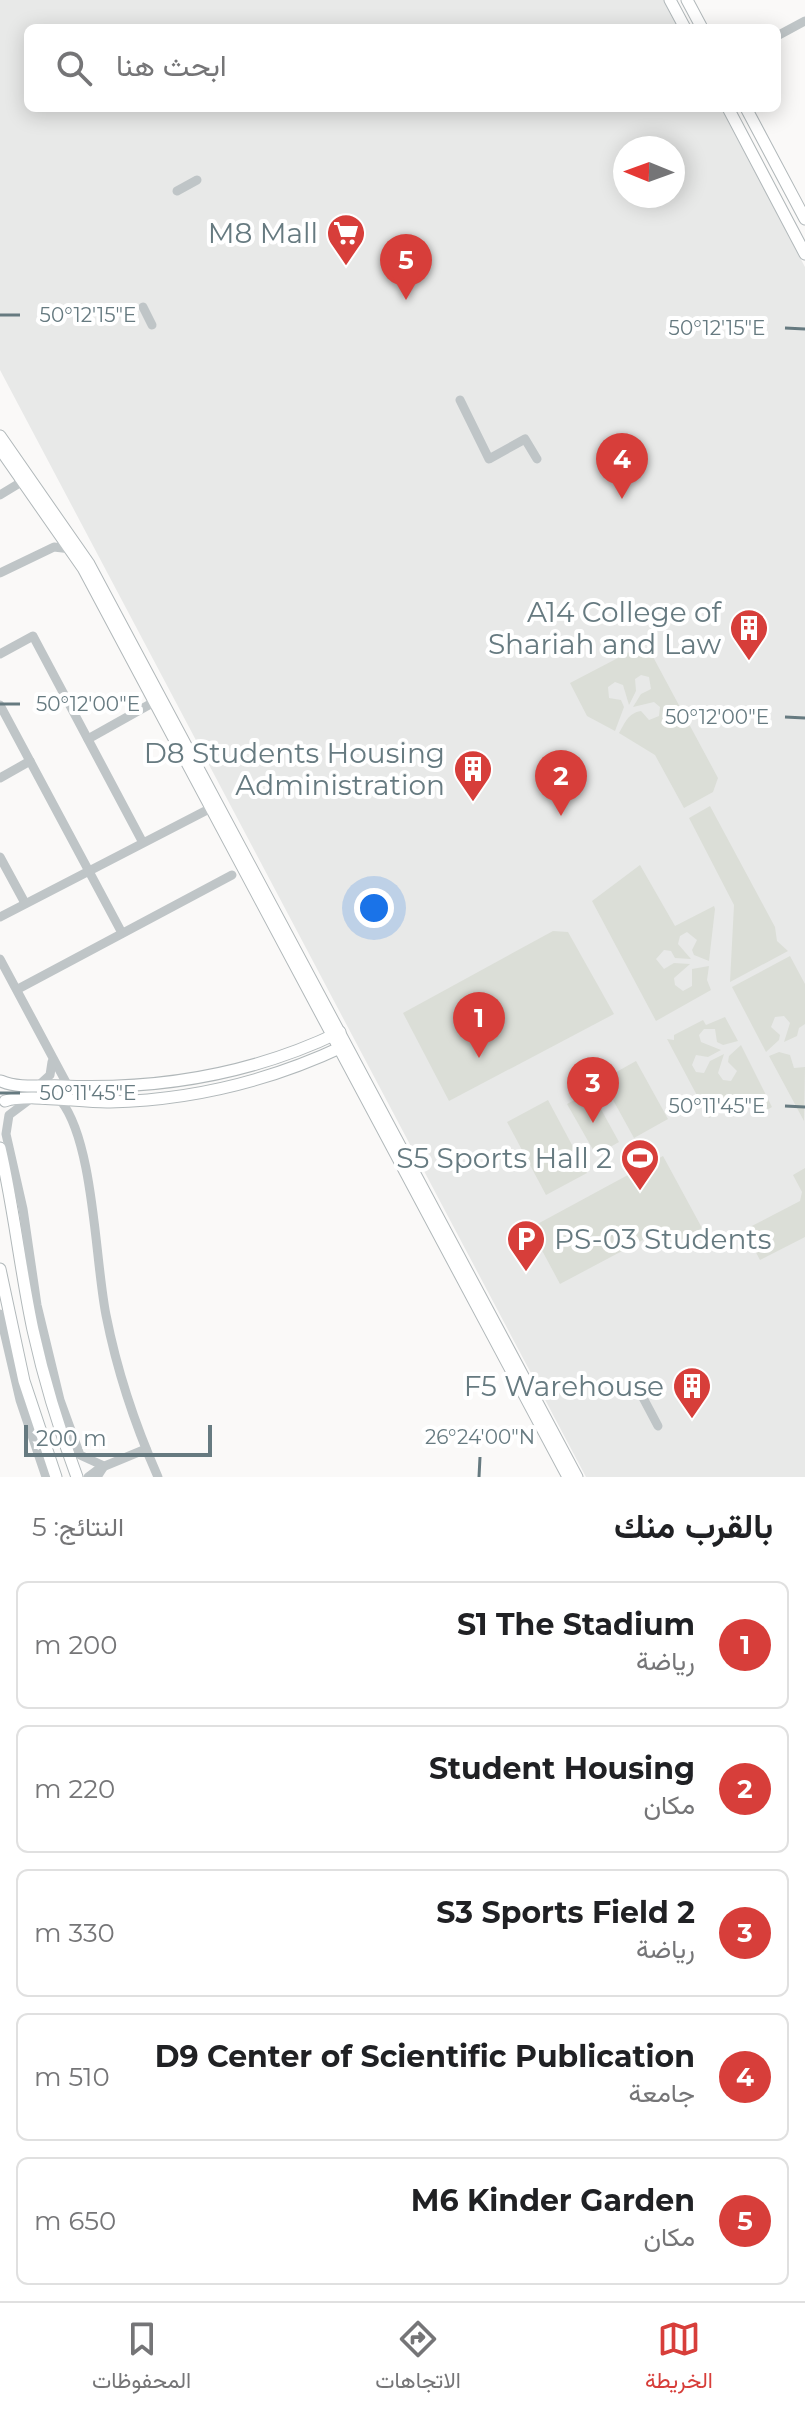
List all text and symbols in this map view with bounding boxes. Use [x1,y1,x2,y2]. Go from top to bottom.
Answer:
search box [24,24,781,112]
icon: search [52,46,96,90]
text: ابحث هنا [116,47,227,84]
north arrow [613,136,685,208]
supermarket icon: M8 Mall [325,212,367,267]
place label: M8 Mall [208,216,318,250]
pin: 5 [380,234,432,300]
text: 50°12'15"E [40,303,136,327]
text: 50°12'15"E [669,316,765,340]
pin: 4 [596,433,648,499]
place label: A14 College of Shariah and Law [488,595,722,661]
building icon: A14 College of Shariah and Law [728,607,770,662]
text: 50°12'00"E [36,692,140,716]
text: 50°12'00"E [665,705,769,729]
place label: D8 Students Housing Administration [144,736,445,802]
building icon: D8 Students Housing Administration [452,748,494,803]
pin: 2 [535,750,587,816]
your location [354,888,394,928]
pin: 1 [453,992,505,1058]
pin: 3 [567,1057,619,1123]
text: 50°11'45"E [40,1081,136,1105]
text: 50°11'45"E [669,1094,765,1118]
sports icon: S5 Sports Hall 2 [619,1137,661,1192]
place label: S5 Sports Hall 2 [396,1141,612,1175]
parking icon: PS-03 Students [505,1218,547,1273]
place label: PS-03 Students [554,1222,771,1256]
building icon: F5 Warehouse [671,1365,713,1420]
place label: F5 Warehouse [464,1369,664,1403]
scale bar [24,1421,212,1457]
text: 200 m [36,1425,107,1452]
text: 26°24'00"N [425,1425,535,1449]
text: بالقرب منك [614,1505,773,1547]
text: النتائج: 5 [32,1511,124,1543]
text: S1 The Stadium [457,1606,695,1643]
text: 200 m [34,1629,118,1661]
text: 1 [740,1629,750,1661]
text: رياضة [636,1645,695,1677]
text: Student Housing [429,1750,695,1787]
text: 220 m [34,1773,115,1805]
text: 2 [737,1773,753,1805]
text: مكان [643,1789,695,1821]
text: S3 Sports Field 2 [436,1894,695,1931]
text: 330 m [34,1917,115,1949]
text: 3 [737,1917,753,1949]
text: رياضة [636,1933,695,1965]
text: D9 Center of Scientific Publication [155,2038,695,2075]
text: 510 m [34,2061,110,2093]
text: 4 [736,2061,754,2093]
text: جامعة [629,2077,695,2109]
text: M6 Kinder Garden [411,2182,695,2219]
text: 650 m [34,2205,116,2237]
text: 5 [737,2205,753,2237]
text: مكان [643,2221,695,2253]
tab: المحفوظات [92,2317,191,2400]
tab: الاتجاهات [375,2317,461,2400]
tab: الخريطة [645,2317,713,2400]

